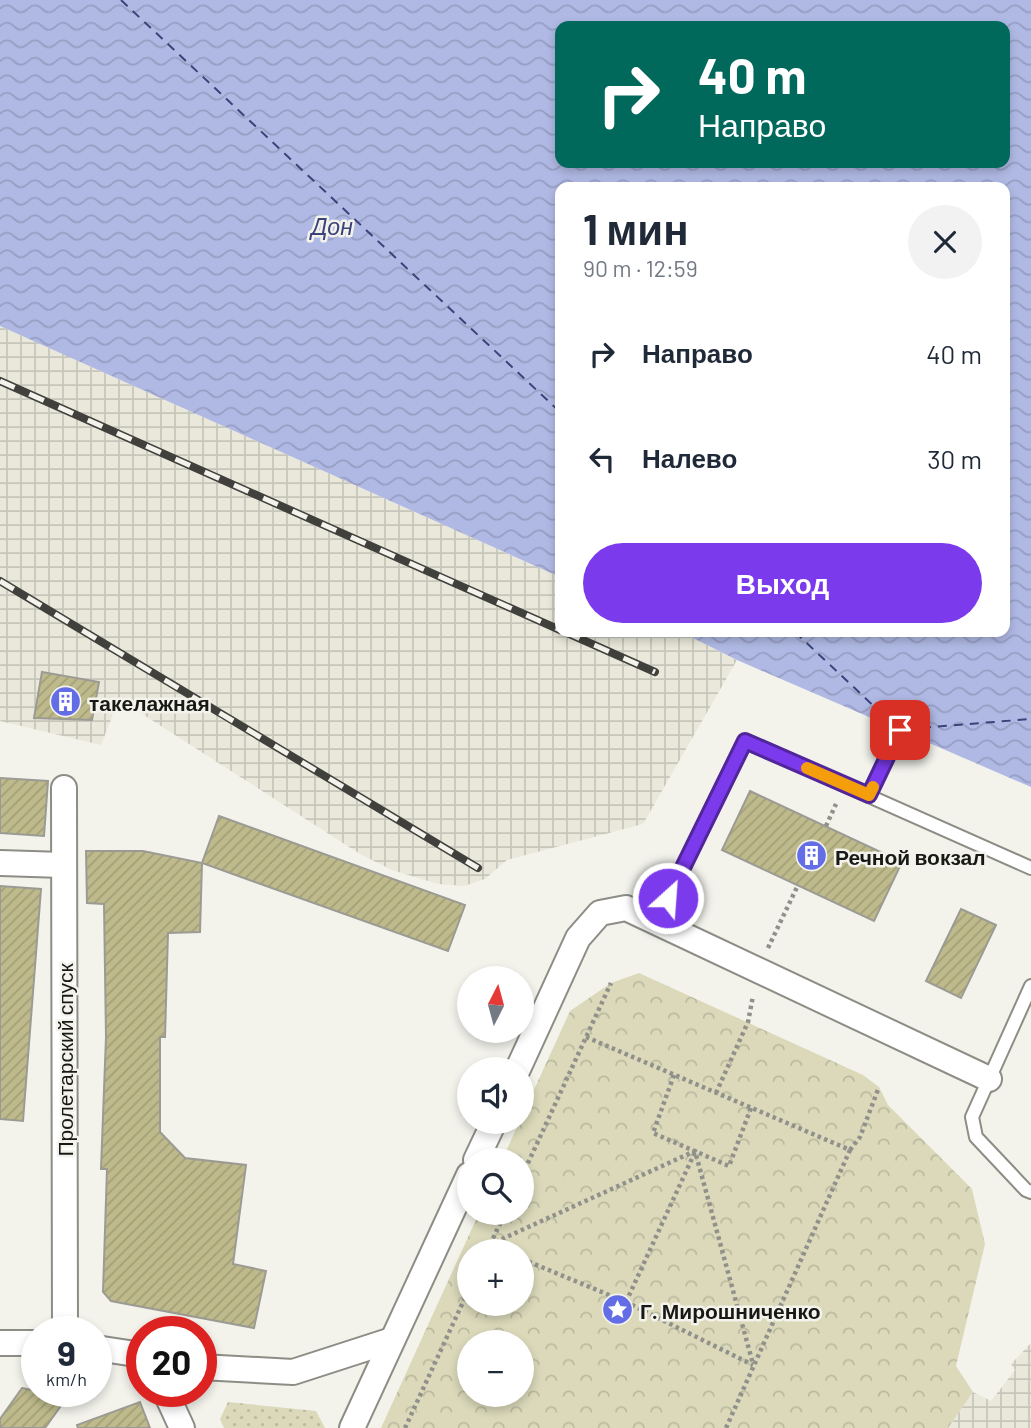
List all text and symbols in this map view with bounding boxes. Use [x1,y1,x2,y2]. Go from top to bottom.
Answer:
text: 40 m [698,45,806,104]
icon: right [583,49,674,140]
text: Направо [698,105,826,143]
text: 1 мин [583,203,689,253]
button: close [908,205,982,279]
water label: Дон [308,212,353,240]
text: 90 m · 12:59 [583,254,698,282]
icon: right [583,335,621,373]
text: Направо [642,337,753,368]
text: 40 m [926,338,982,369]
icon: left [583,440,621,478]
text: Налево [642,442,737,473]
text: 30 m [927,443,982,474]
button: Выход [583,543,982,623]
building icon: такелажная [49,685,83,719]
place label: такелажная [89,690,210,715]
pin [870,700,930,760]
icon: arrive [881,711,919,749]
building icon: Речной вокзал [795,839,829,873]
place label: Речной вокзал [835,844,986,869]
position arrow [631,861,705,935]
street label: Пролетарский спуск [52,963,77,1157]
north arrow [457,966,534,1043]
map controls [457,966,534,1407]
button: sound [457,1057,534,1134]
button: search [457,1148,534,1225]
button: + [457,1239,534,1316]
place icon: Г. Мирошниченко [600,1293,634,1327]
place label: Г. Мирошниченко [640,1298,821,1323]
speed limit sign: 20 [126,1316,217,1407]
button: − [457,1330,534,1407]
text: 9 [57,1331,76,1373]
text: km/h [46,1368,87,1390]

